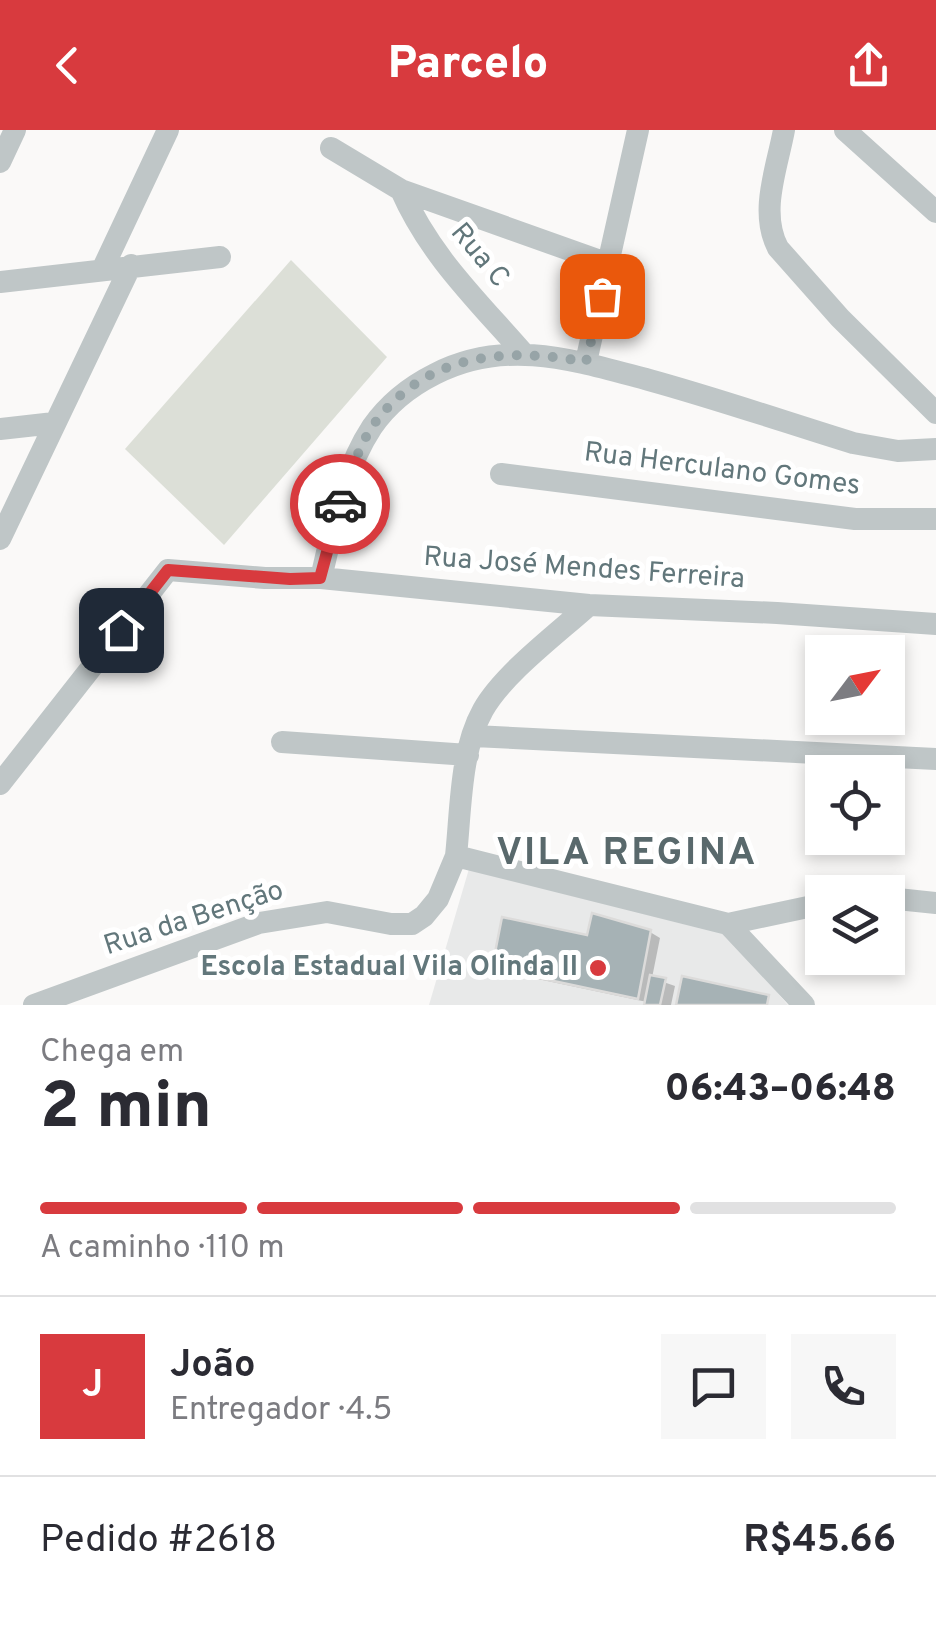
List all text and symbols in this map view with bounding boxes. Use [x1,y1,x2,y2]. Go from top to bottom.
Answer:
text: Parcelo [388,37,548,94]
icon: back [40,38,95,93]
icon: share [841,38,896,93]
street label: Rua C [442,216,516,296]
pin [560,254,645,339]
icon: bag [575,269,630,324]
street label: Rua Herculano Gomes [582,435,862,505]
courier [290,454,390,554]
icon: car [313,477,368,532]
street label: Rua José Mendes Ferreira [422,540,746,598]
pin [79,588,164,673]
icon: home [94,603,149,658]
north arrow [805,635,905,735]
map controls [805,635,905,975]
button: locate [805,755,905,855]
district label: VILA REGINA [496,830,758,879]
street label: Rua da Benção [100,873,288,965]
button: layers [805,875,905,975]
place label: Escola Estadual Vila Olinda II [200,950,578,986]
marker: Escola Estadual Vila Olinda II [587,957,609,979]
text: Chega em [40,1033,184,1073]
text: 06:43–06:48 [665,1066,896,1115]
text: 2 min [40,1069,212,1151]
text: A caminho · 110 m [40,1229,285,1269]
button: chat [661,1334,766,1439]
button: phone [791,1334,896,1439]
text: João [170,1342,255,1391]
text: J [82,1362,103,1411]
text: Entregador · 4.5 [170,1391,392,1431]
text: Pedido #2618 [40,1517,277,1566]
text: R$45.66 [743,1517,896,1566]

